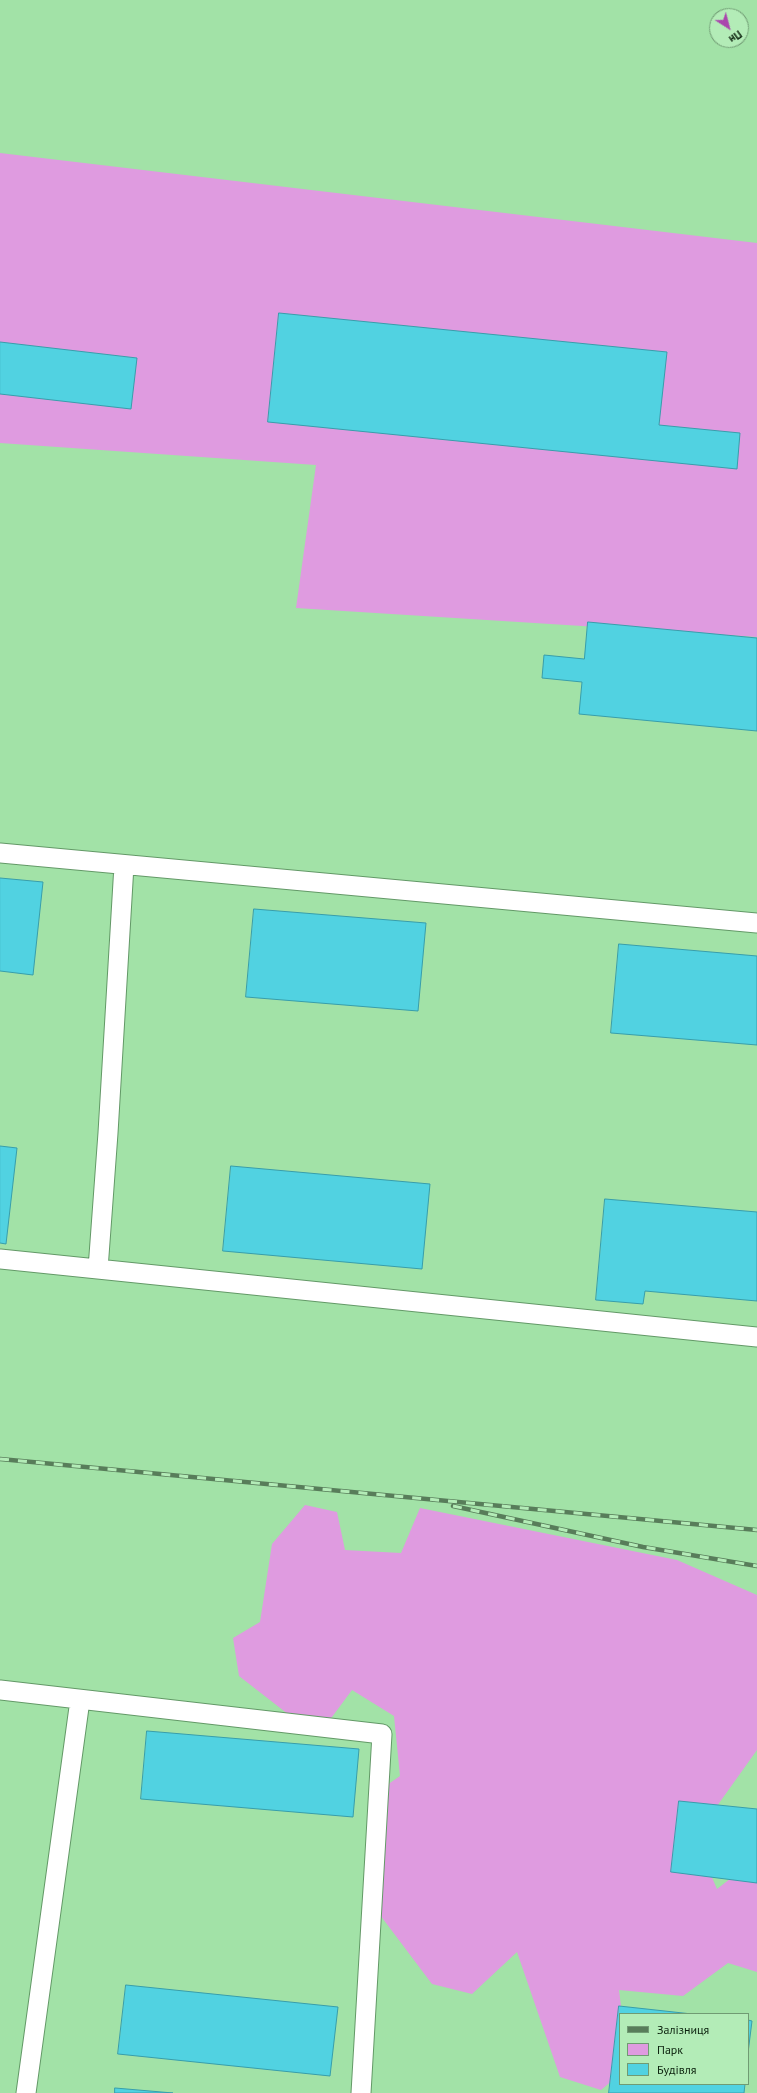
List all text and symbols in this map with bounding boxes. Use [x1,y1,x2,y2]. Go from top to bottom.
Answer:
north arrow [709,8,749,48]
text: Пн [726,27,745,46]
legend [619,2013,749,2085]
text: Залізниця [657,2022,709,2037]
text: Парк [657,2042,683,2057]
text: Будівля [657,2062,696,2077]

